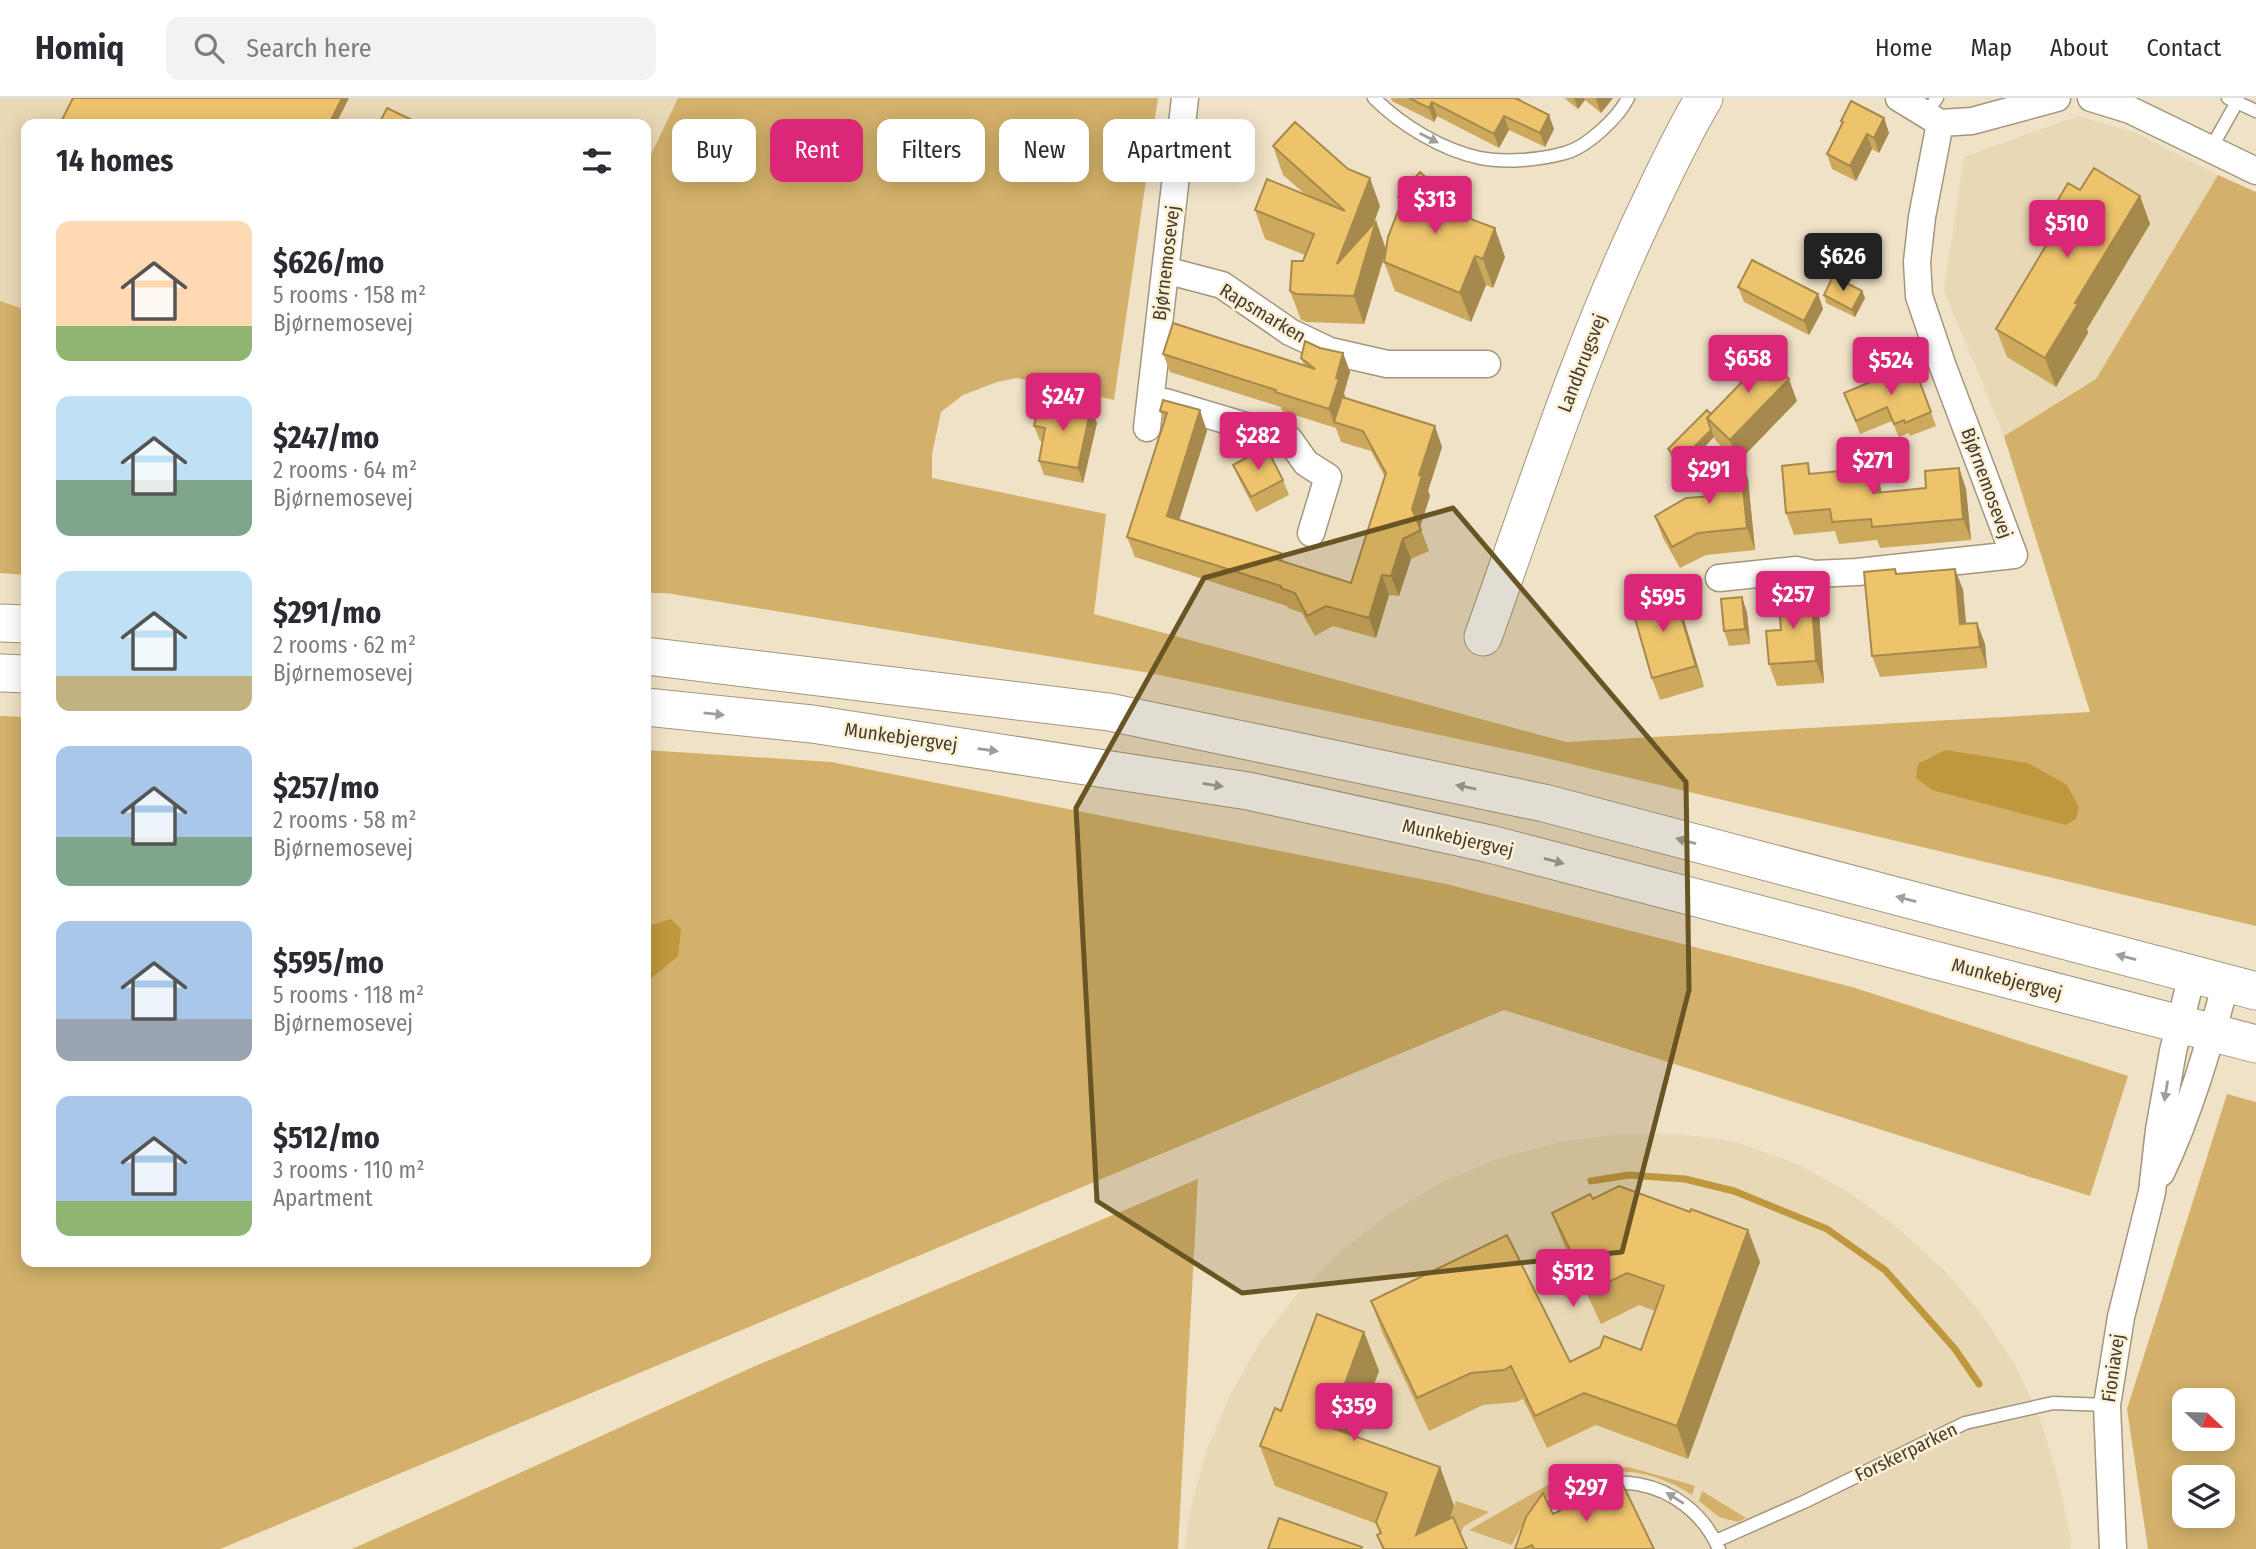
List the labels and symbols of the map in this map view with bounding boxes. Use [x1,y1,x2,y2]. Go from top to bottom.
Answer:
one-way arrow [1419,133,1439,144]
pin: $313 [1394,176,1476,236]
pin: $510 [2026,200,2108,260]
street label: Bjørnemosevej [1148,204,1184,322]
pin: $626 [1802,234,1884,293]
street label: Rapsmarken [1216,278,1310,348]
street label: Landbrugsvej [1553,310,1611,416]
pin: $658 [1707,336,1789,395]
pin: $524 [1850,338,1932,397]
pin: $247 [1022,374,1104,433]
pin: $282 [1217,412,1299,472]
street label: Bjørnemosevej [1956,425,2018,541]
pin: $271 [1832,438,1914,497]
pin: $291 [1668,446,1750,506]
pin: $257 [1752,572,1834,631]
pin: $595 [1622,574,1704,634]
one-way arrow [703,709,725,720]
street label: Munkebjergvej [843,718,959,756]
one-way arrow [977,745,999,756]
one-way arrow [1202,780,1224,791]
one-way arrow [1455,781,1477,792]
street label: Munkebjergvej [1400,814,1516,862]
one-way arrow [1675,835,1697,846]
one-way arrow [1543,856,1565,867]
one-way arrow [1895,893,1917,904]
one-way arrow [2115,951,2137,962]
street label: Munkebjergvej [1949,953,2065,1005]
one-way arrow [2160,1080,2171,1102]
pin: $512 [1532,1250,1614,1309]
street label: Fioniavej [2097,1332,2129,1404]
pin: $359 [1313,1384,1395,1443]
north arrow [2172,1388,2235,1451]
street label: Forskerparken [1851,1417,1961,1487]
pin: $297 [1545,1464,1627,1524]
one-way arrow [1666,1492,1685,1505]

